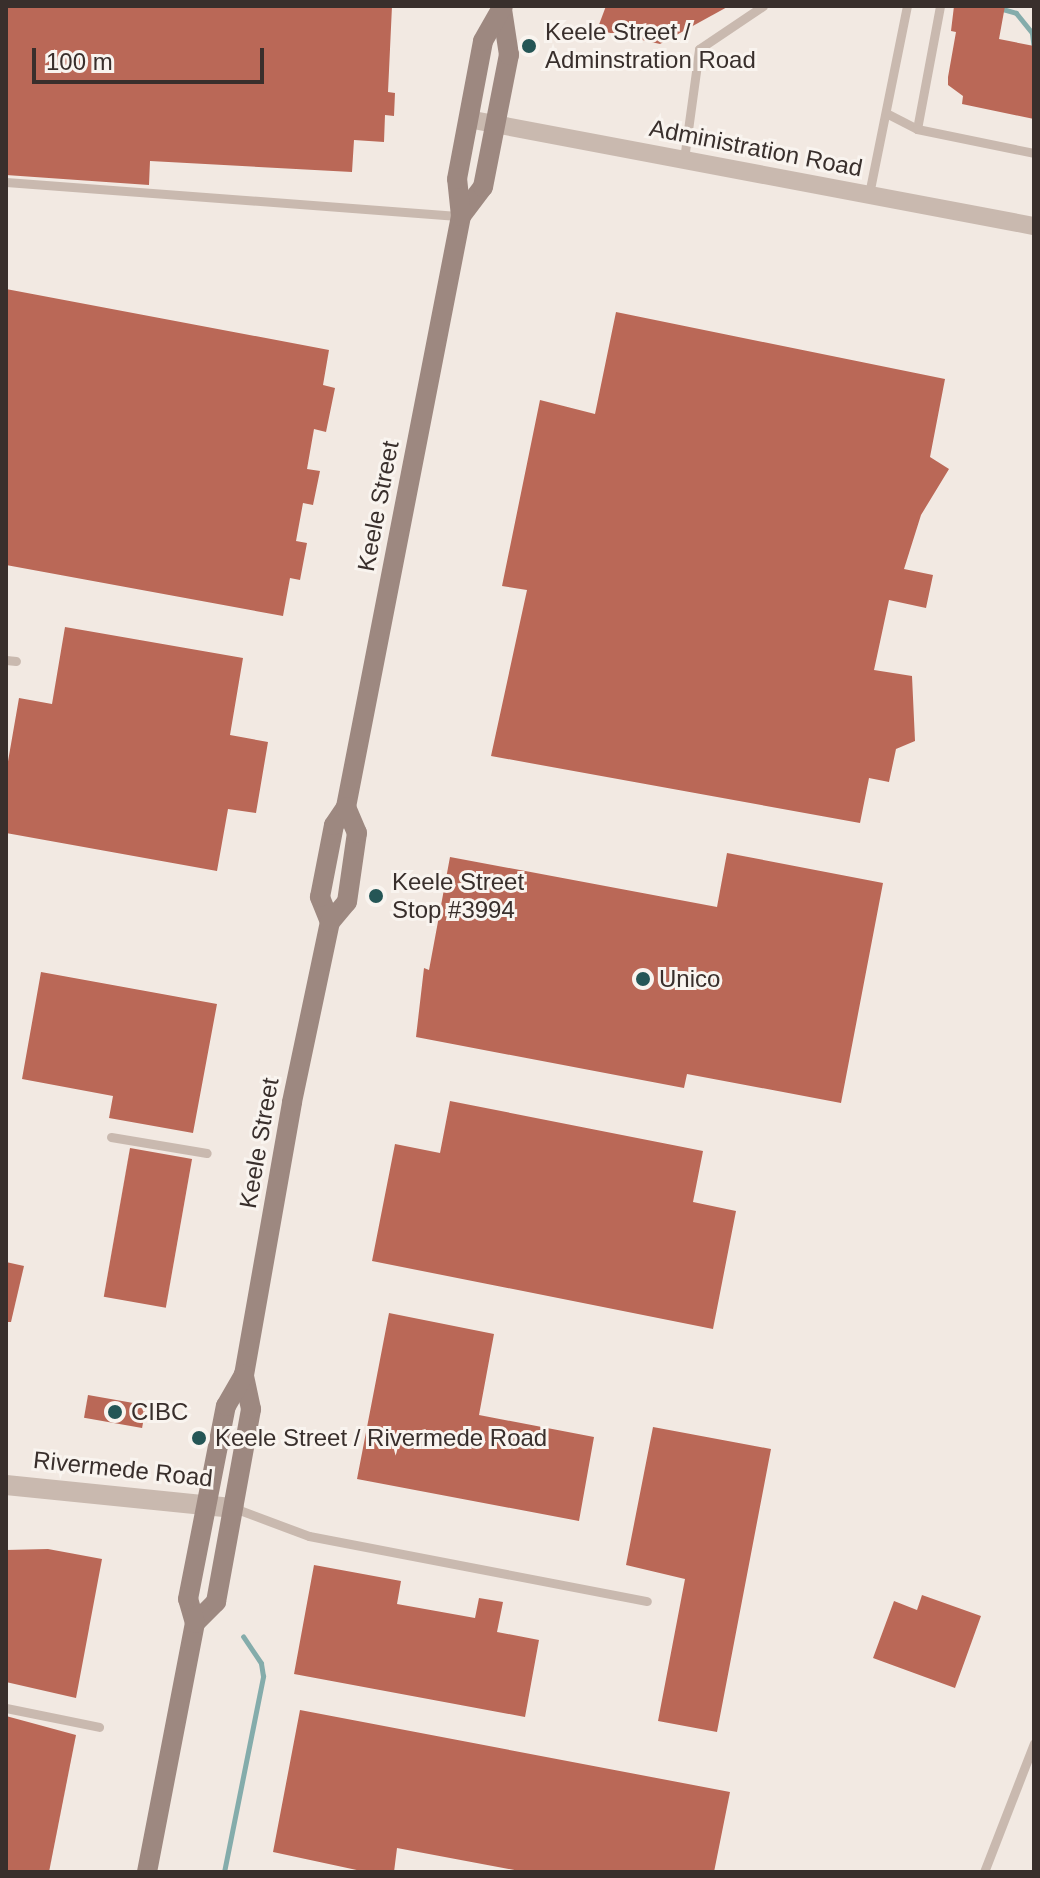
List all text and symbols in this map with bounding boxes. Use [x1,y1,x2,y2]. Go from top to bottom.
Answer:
place label: Keele Street / Adminstration Road [545,18,756,74]
scale bar [36,32,268,82]
marker: Keele Street / Adminstration Road [520,37,538,55]
text: 100 m [46,48,113,75]
street label: Administration Road [647,113,865,183]
street label: Keele Street [351,438,405,574]
place label: Keele Street Stop #3994 [392,868,524,924]
marker: Keele Street Stop #3994 [367,887,385,905]
place label: Unico [659,965,720,993]
marker: Unico [634,970,652,988]
street label: Keele Street [233,1075,285,1211]
place label: CIBC [131,1398,188,1426]
marker: CIBC [106,1403,124,1421]
place label: Keele Street / Rivermede Road [215,1424,547,1452]
marker: Keele Street / Rivermede Road [190,1429,208,1447]
street label: Rivermede Road [32,1445,214,1493]

